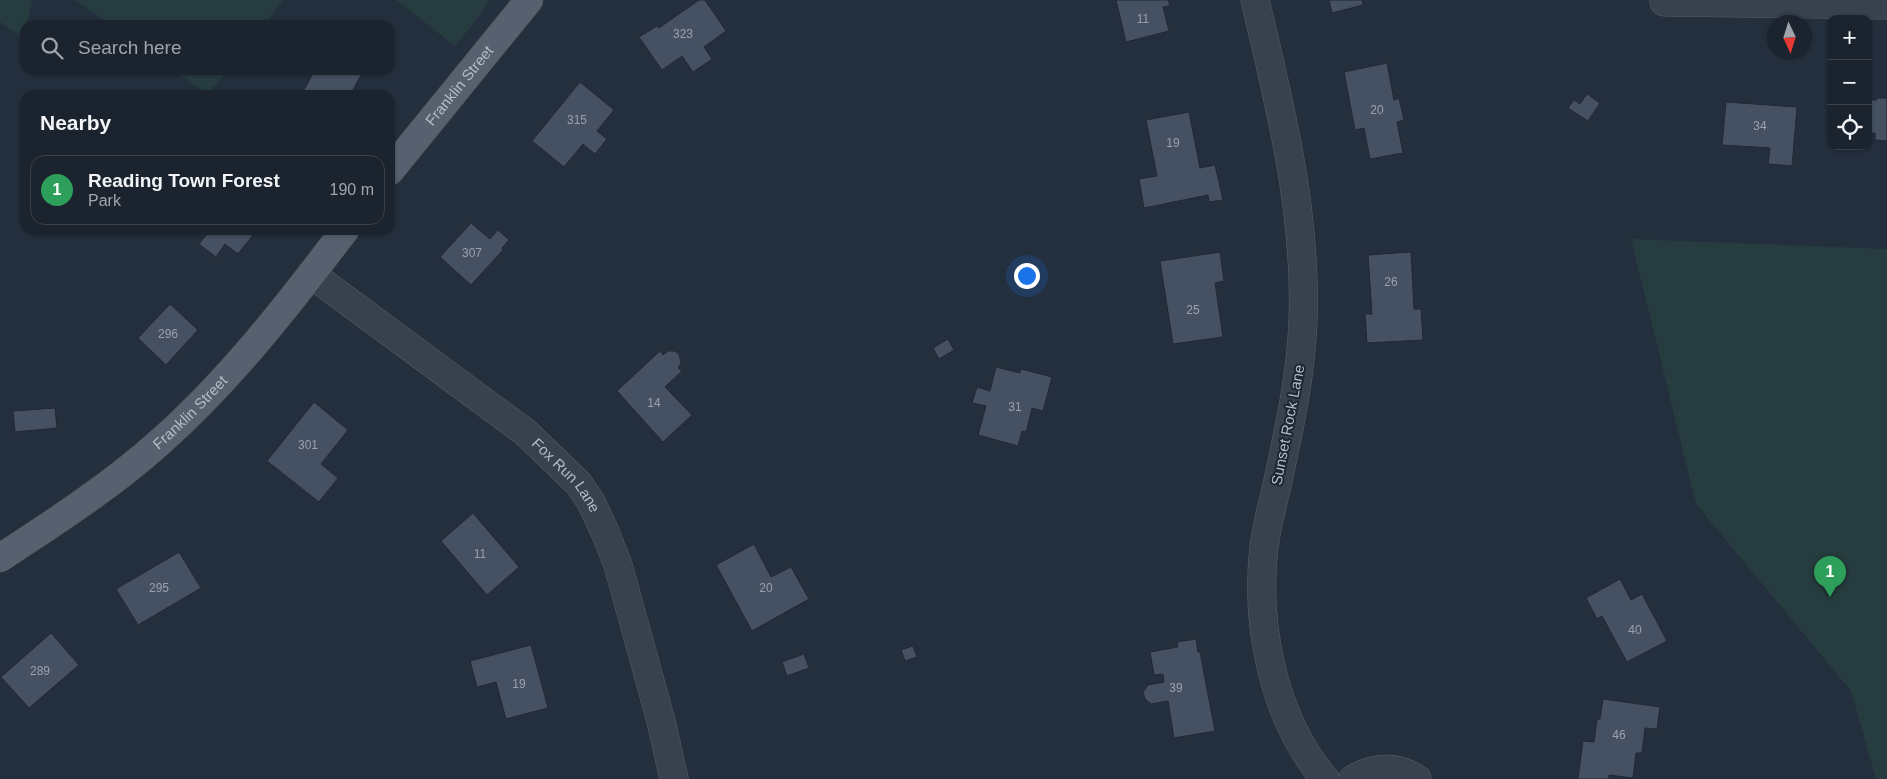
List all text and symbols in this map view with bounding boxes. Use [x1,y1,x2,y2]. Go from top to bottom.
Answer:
house number: 11 [1137,12,1150,26]
north arrow [1767,15,1812,60]
map controls [1827,15,1872,150]
button: + [1827,15,1872,60]
search box [20,20,395,75]
house number: 323 [673,27,693,41]
icon: search [38,34,66,62]
text: Search here [78,37,182,58]
street label: Franklin Street [422,41,497,129]
button: − [1827,60,1872,105]
house number: 20 [1370,103,1384,117]
button: locate [1827,105,1872,150]
text: Nearby [40,111,111,134]
house number: 315 [567,113,587,127]
house number: 34 [1753,119,1767,133]
house number: 19 [1166,136,1180,150]
text: Reading Town Forest [88,170,280,191]
text: 1 [53,181,61,198]
text: 190 m [330,181,374,198]
text: Park [88,192,121,209]
house number: 307 [462,246,482,260]
your location [1014,263,1040,289]
house number: 26 [1384,275,1398,289]
house number: 25 [1186,303,1200,317]
house number: 296 [158,327,178,341]
street label: Sunset Rock Lane [1267,363,1308,487]
street label: Franklin Street [149,371,231,452]
house number: 14 [647,396,661,410]
house number: 31 [1008,400,1022,414]
street label: Fox Run Lane [529,434,604,515]
house number: 301 [298,438,318,452]
house number: 11 [474,547,487,561]
pin: 1 [1814,556,1846,597]
house number: 295 [149,581,169,595]
house number: 20 [759,581,773,595]
house number: 40 [1628,623,1642,637]
house number: 289 [30,664,50,678]
house number: 19 [512,677,526,691]
house number: 39 [1169,681,1183,695]
house number: 46 [1612,728,1626,742]

